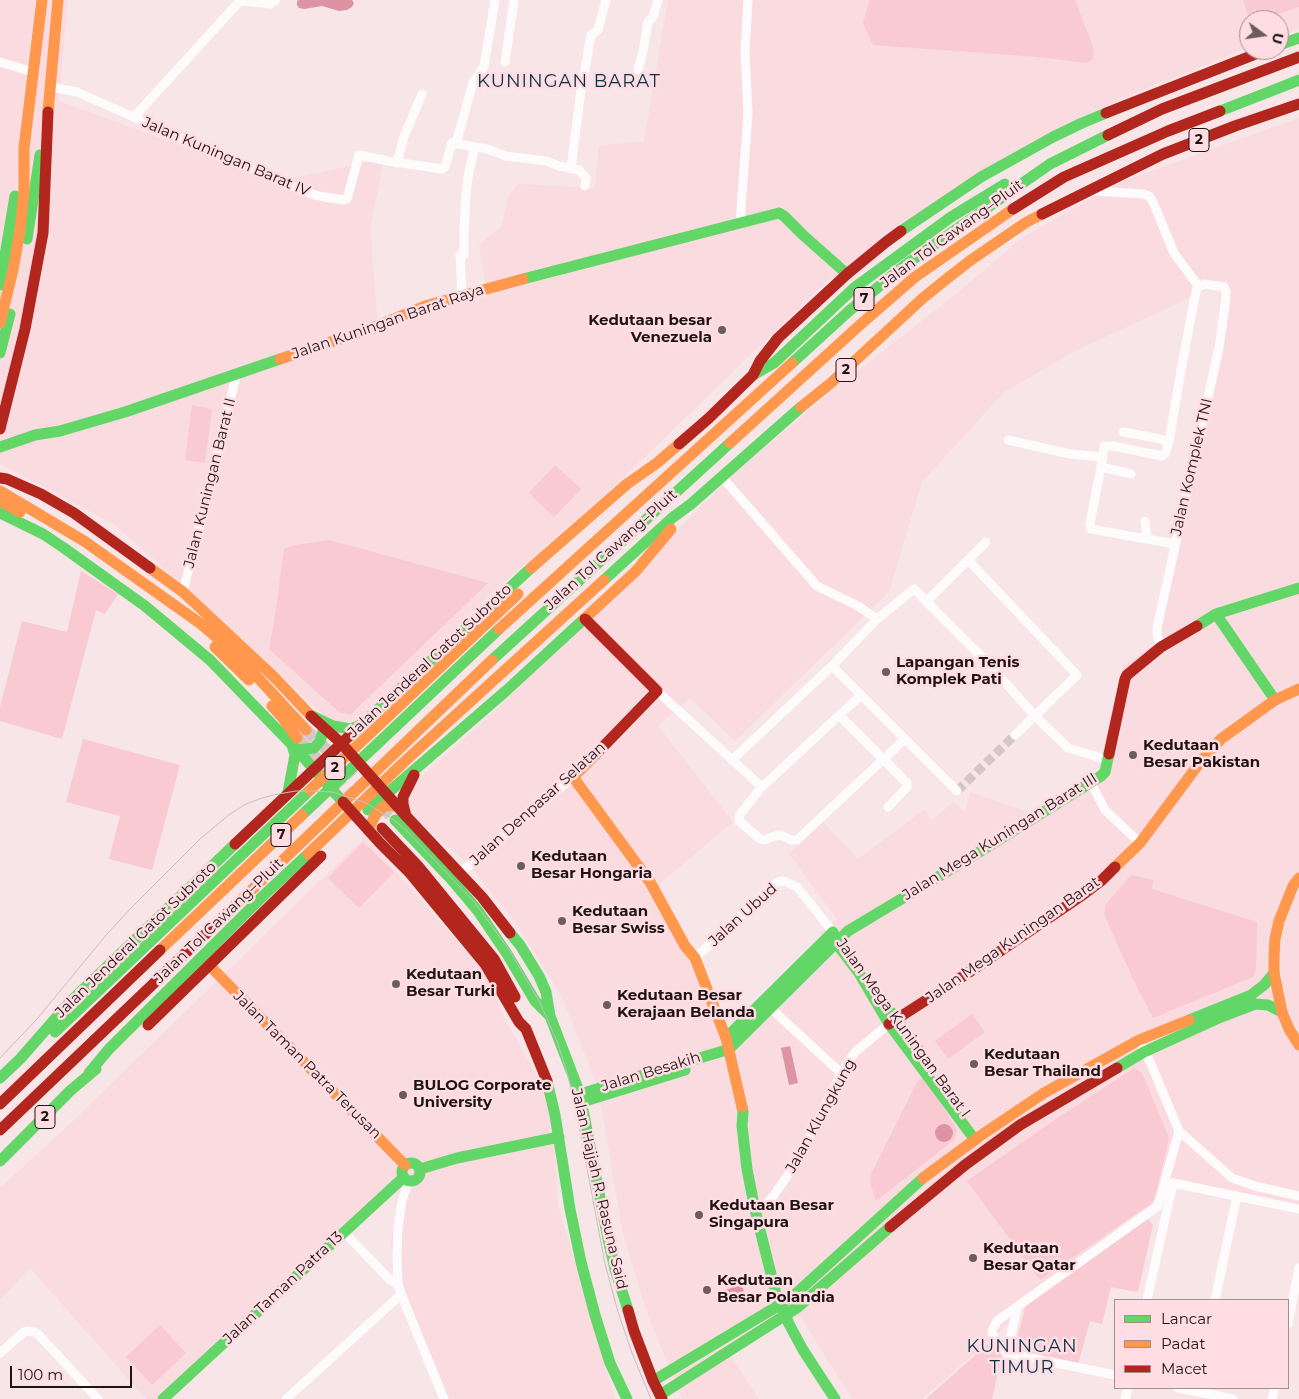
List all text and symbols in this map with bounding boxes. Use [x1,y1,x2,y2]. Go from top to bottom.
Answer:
north arrow [1239,10,1289,60]
text: U [1268,31,1288,46]
district label: KUNINGAN BARAT [475,71,663,93]
street label: Jalan Kuningan Barat IV [139,113,313,201]
road number: 2 [1189,128,1209,152]
street label: Jalan Tol Cawang–Pluit [877,176,1027,292]
street label: Jalan Kuningan Barat Raya [290,281,486,363]
road number: 7 [854,288,874,310]
place label: Kedutaan besar Venezuela [588,312,712,347]
marker: Kedutaan besar Venezuela [716,324,728,336]
road number: 2 [836,358,856,382]
street label: Jalan Kuningan Barat II [180,396,240,570]
street label: Jalan Komplek TNI [1167,397,1217,537]
street label: Jalan Tol Cawang–Pluit [541,486,681,614]
street label: Jalan Jenderal Gatot Subroto [344,580,516,742]
place label: Lapangan Tenis Komplek Pati [896,654,1019,689]
marker: Lapangan Tenis Komplek Pati [880,666,892,678]
place label: Kedutaan Besar Pakistan [1143,737,1260,772]
street label: Jalan Denpasar Selatan [467,738,609,870]
marker: Kedutaan Besar Pakistan [1127,749,1139,761]
road number: 2 [325,756,345,780]
street label: Jalan Mega Kuningan Barat III [900,770,1100,904]
road number: 7 [271,824,291,846]
place label: Kedutaan Besar Hongaria [531,848,652,883]
street label: Jalan Tol Cawang–Pluit [151,855,287,987]
street label: Jalan Jenderal Gatot Subroto [52,858,220,1022]
marker: Kedutaan Besar Hongaria [515,860,527,872]
street label: Jalan Mega Kuningan Barat [923,873,1103,1007]
street label: Jalan Ubud [705,880,781,950]
place label: Kedutaan Besar Swiss [572,903,665,938]
marker: Kedutaan Besar Swiss [556,915,568,927]
street label: Jalan Mega Kuningan Barat I [832,935,974,1121]
place label: Kedutaan Besar Turki [406,966,495,1001]
marker: Kedutaan Besar Turki [390,978,402,990]
street label: Jalan Taman Patra Terusan [229,987,385,1143]
place label: Kedutaan Besar Kerajaan Belanda [617,987,755,1022]
marker: Kedutaan Besar Kerajaan Belanda [601,999,613,1011]
place label: Kedutaan Besar Thailand [984,1046,1101,1081]
street label: Jalan Besakih [599,1048,703,1096]
street label: Jalan Klungkung [782,1056,860,1176]
marker: Kedutaan Besar Thailand [968,1058,980,1070]
place label: BULOG Corporate University [413,1077,552,1112]
street label: Jalan Hajjah R. Rasuna Said [567,1087,631,1291]
marker: BULOG Corporate University [397,1089,409,1101]
road number: 2 [35,1106,55,1128]
place label: Kedutaan Besar Singapura [709,1197,834,1232]
marker: Kedutaan Besar Singapura [693,1209,705,1221]
street label: Jalan Taman Patra 13 [220,1228,346,1348]
place label: Kedutaan Besar Qatar [983,1240,1076,1275]
marker: Kedutaan Besar Qatar [967,1252,979,1264]
place label: Kedutaan Besar Polandia [717,1272,835,1307]
marker: Kedutaan Besar Polandia [701,1284,713,1296]
legend [1114,1299,1289,1389]
text: Lancar [1161,1309,1212,1328]
text: Padat [1161,1334,1206,1353]
district label: KUNINGAN TIMUR [965,1336,1079,1378]
scale bar [12,1356,135,1388]
text: Macet [1161,1359,1208,1378]
text: 100 m [18,1365,63,1384]

